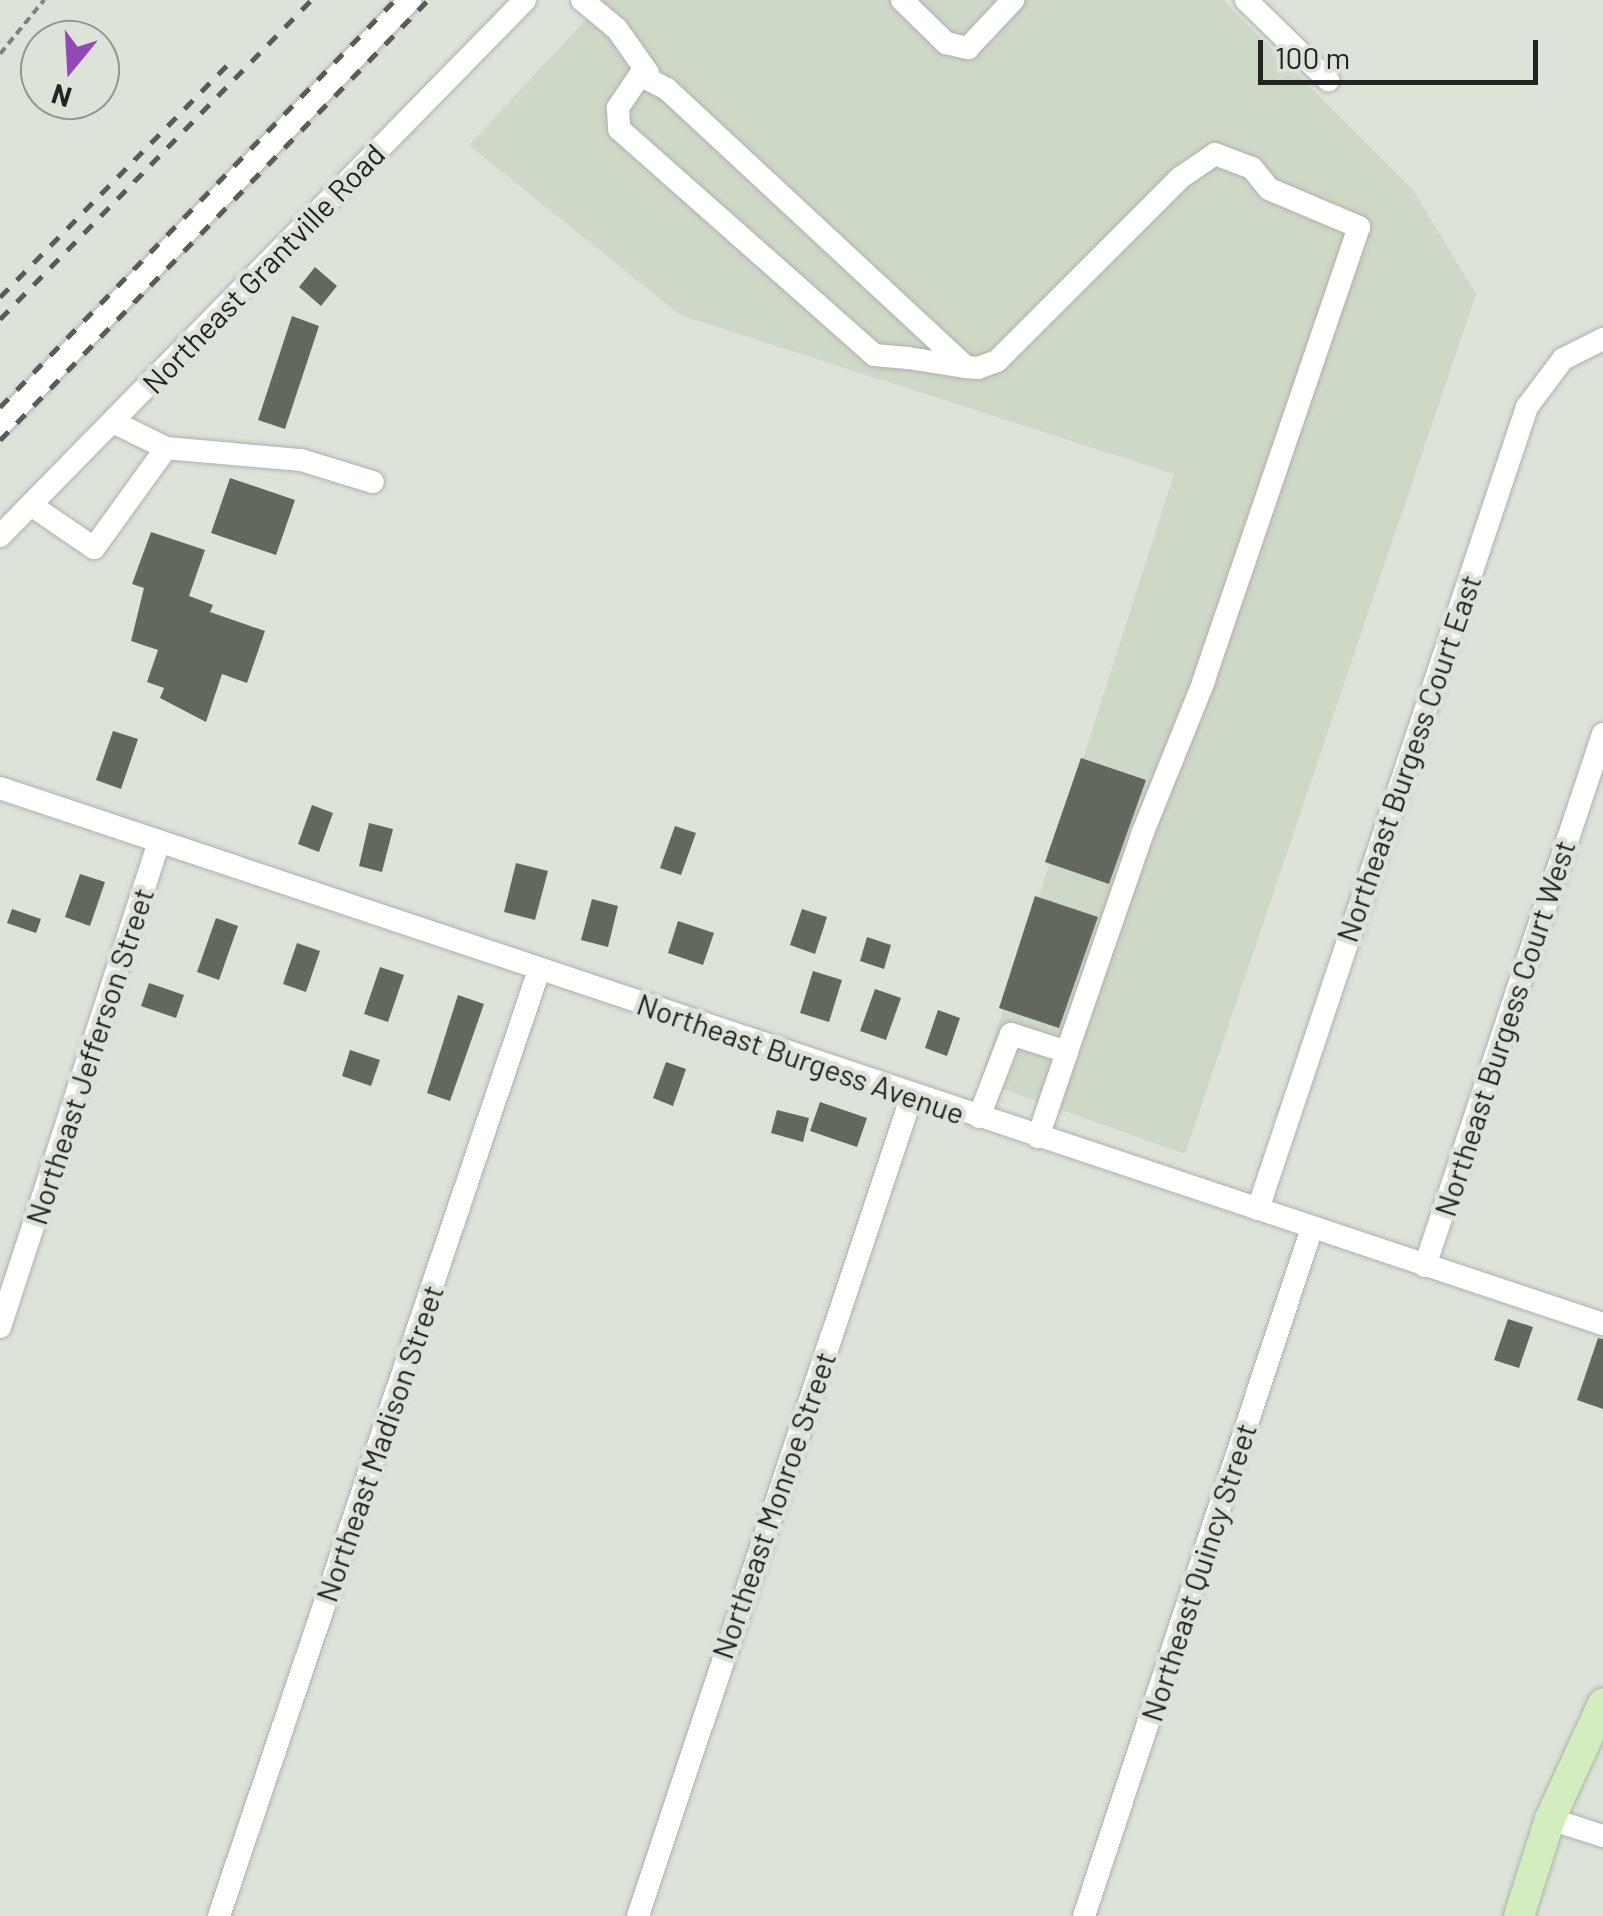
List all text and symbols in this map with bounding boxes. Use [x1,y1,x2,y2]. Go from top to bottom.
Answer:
north arrow [20,20,120,120]
scale bar [1263,20,1543,82]
text: 100 m [1275,39,1350,75]
text: N [47,78,75,116]
street label: Northeast Grantville Road [134,136,392,400]
street label: Northeast Burgess Court East [1328,570,1488,946]
street label: Northeast Burgess Court West [1426,835,1582,1221]
street label: Northeast Jefferson Street [17,883,161,1229]
street label: Northeast Burgess Avenue [633,985,969,1131]
street label: Northeast Madison Street [308,1280,450,1606]
street label: Northeast Monroe Street [704,1347,842,1663]
street label: Northeast Quincy Street [1133,1418,1263,1726]

